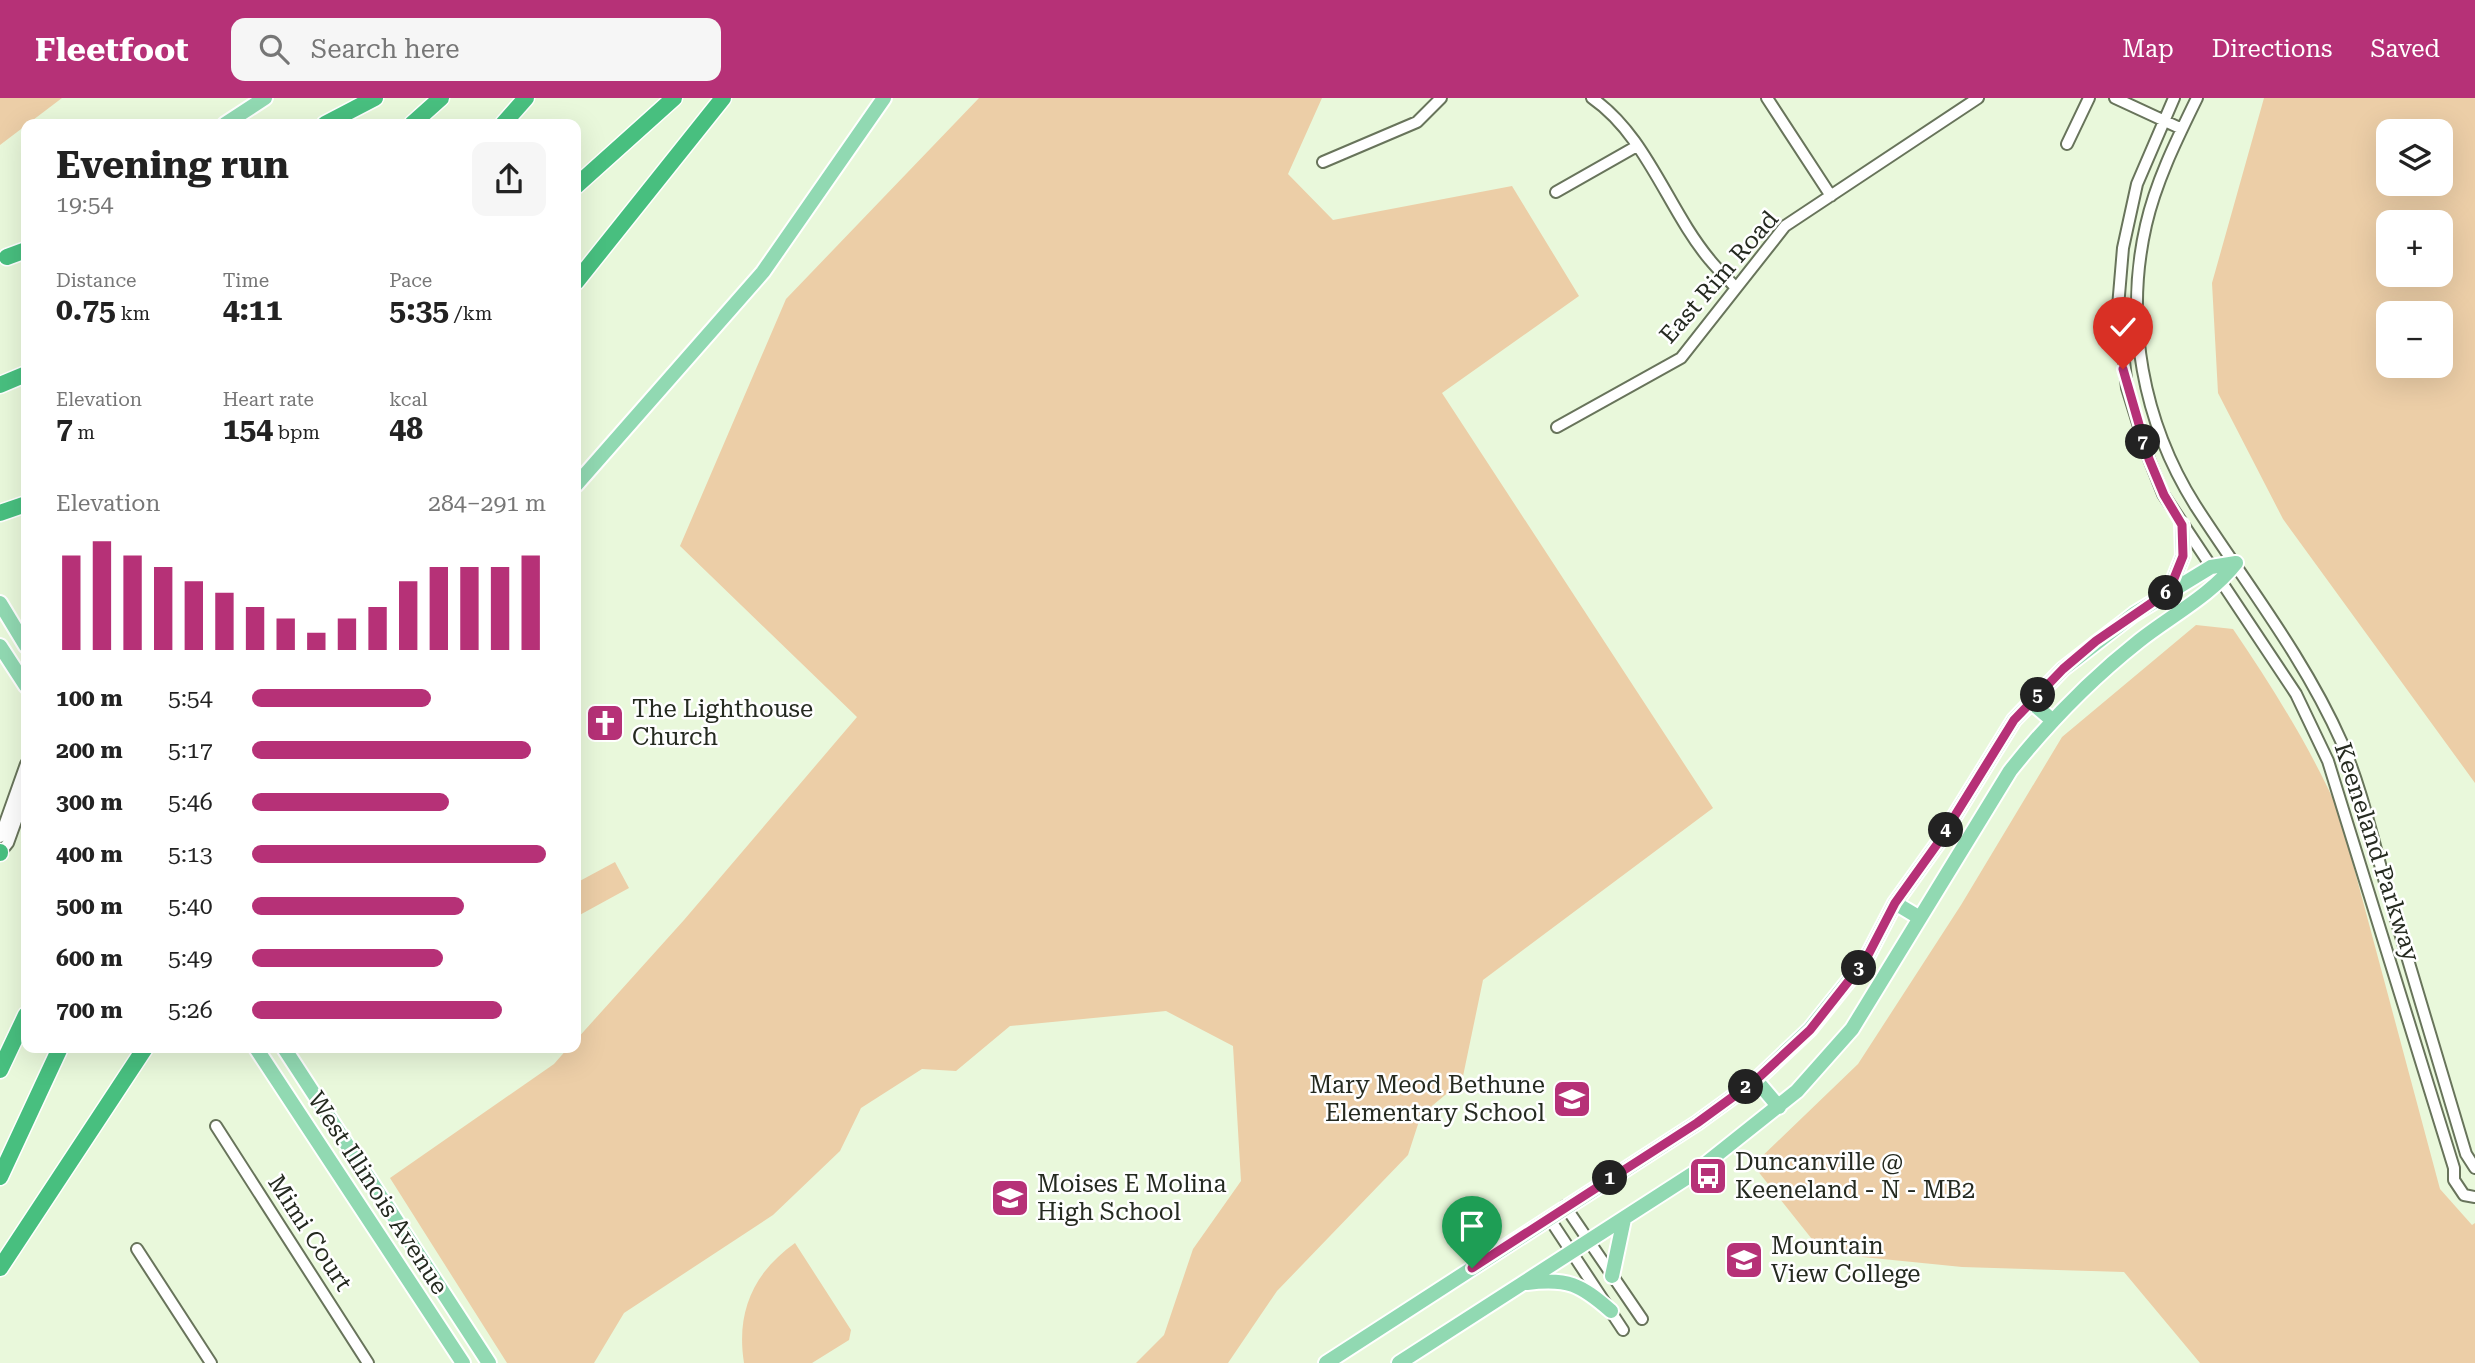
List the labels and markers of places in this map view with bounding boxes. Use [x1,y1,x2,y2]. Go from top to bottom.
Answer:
pin [2093,297,2153,369]
pin: 7 [2126,424,2160,460]
pin: 6 [2148,575,2184,610]
pin: 5 [2021,678,2056,712]
place label: The Lighthouse Church [632,695,813,751]
church icon: The Lighthouse Church [584,702,626,744]
pin: 4 [1928,812,1964,848]
pin: 3 [1842,950,1876,986]
pin: 2 [1728,1070,1764,1104]
place label: Mary Meod Bethune Elementary School [1309,1071,1545,1127]
school or university icon: Mary Meod Bethune Elementary School [1551,1078,1593,1120]
place label: Duncanville @ Keeneland - N - MB2 [1735,1148,1975,1204]
bus stop icon: Duncanville @ Keeneland - N - MB2 [1687,1155,1729,1197]
pin: 1 [1592,1160,1628,1196]
place label: Moises E Molina High School [1037,1170,1226,1226]
school or university icon: Moises E Molina High School [989,1177,1031,1219]
pin [1442,1196,1502,1268]
place label: Mountain View College [1771,1232,1920,1288]
school or university icon: Mountain View College [1723,1239,1765,1281]

